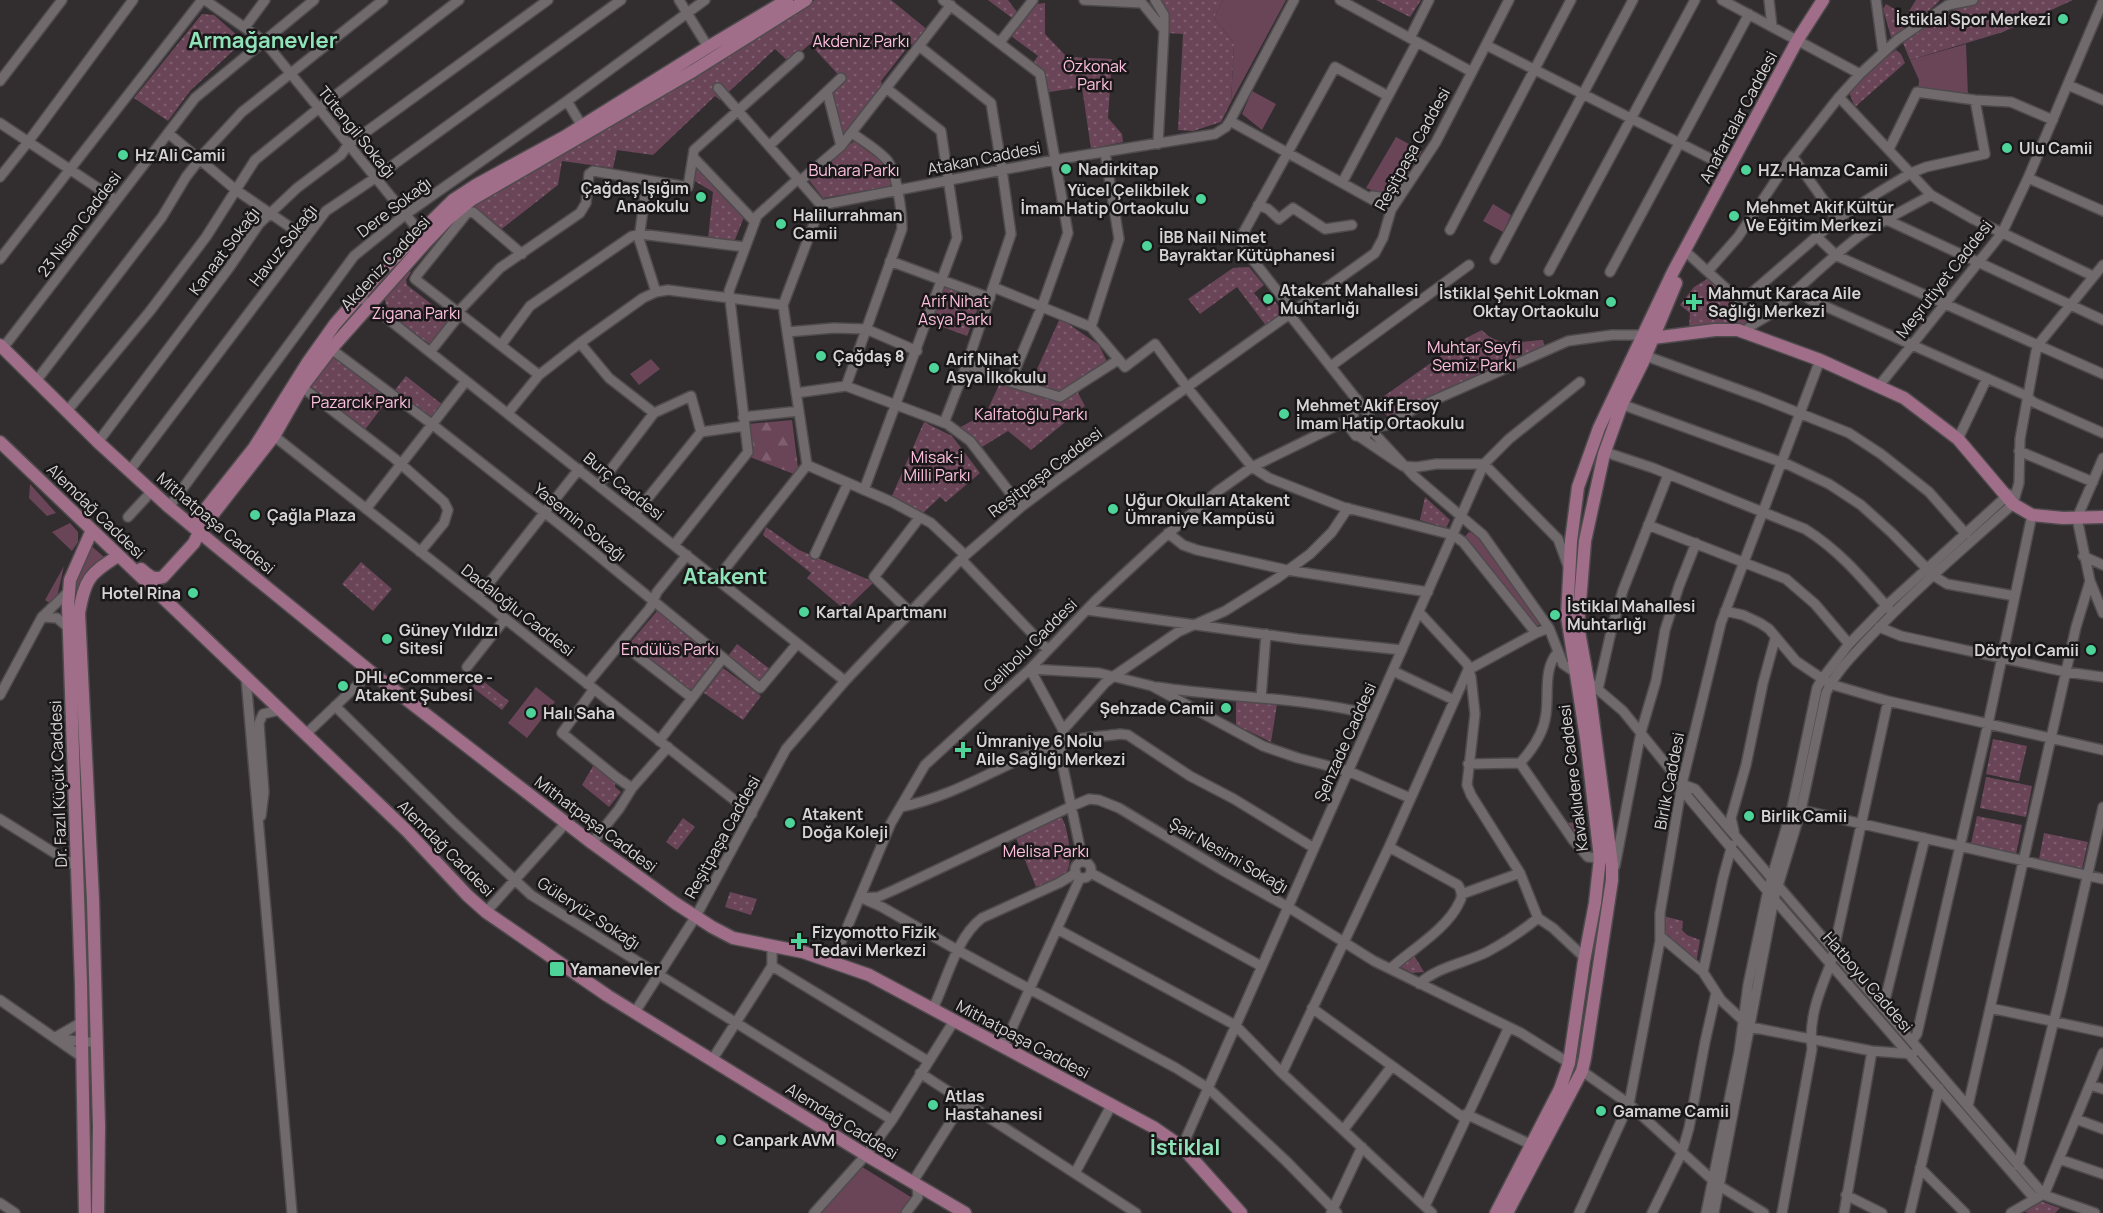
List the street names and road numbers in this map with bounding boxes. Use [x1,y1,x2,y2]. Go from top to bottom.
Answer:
street label: Anafartalar Caddesi [1694,47,1782,187]
street label: Tütengil Sokağı [313,81,401,183]
street label: Reşitpaşa Caddesi [1369,83,1455,215]
street label: Atakan Caddesi [925,136,1043,180]
street label: 23 Nisan Caddesi [32,167,126,281]
street label: Dere Sokağı [352,172,436,242]
street label: Havuz Sokağı [244,200,322,290]
street label: Kanaat Sokağı [184,203,264,299]
street label: Akdeniz Caddesi [335,211,435,315]
street label: Meşrutiyet Caddesi [1891,215,1997,343]
street label: Reşitpaşa Caddesi [983,422,1107,522]
street label: Burç Caddesi [579,447,669,525]
street label: Alemdağ Caddesi [42,459,150,563]
street label: Mithatpaşa Caddesi [152,467,280,579]
street label: Yasemin Sokağı [529,478,631,566]
street label: Dadaloğlu Caddesi [457,559,579,661]
street label: Gelibolu Caddesi [978,593,1082,697]
street label: Şehzade Caddesi [1309,679,1381,805]
street label: Dr. Fazıl Küçük Caddesi [44,700,72,868]
street label: Kavaklıdere Caddesi [1553,703,1593,853]
street label: Birlik Caddesi [1649,730,1689,832]
street label: Mithatpaşa Caddesi [530,771,662,877]
street label: Reşitpaşa Caddesi [679,771,765,903]
street label: Alemdağ Caddesi [393,795,499,901]
street label: Şair Nesimi Sokağı [1166,812,1292,898]
street label: Güleryüz Sokağı [533,872,645,954]
street label: Hatboyu Caddesi [1818,927,1918,1037]
street label: Mithatpaşa Caddesi [952,995,1094,1083]
street label: Alemdağ Caddesi [782,1078,902,1164]

